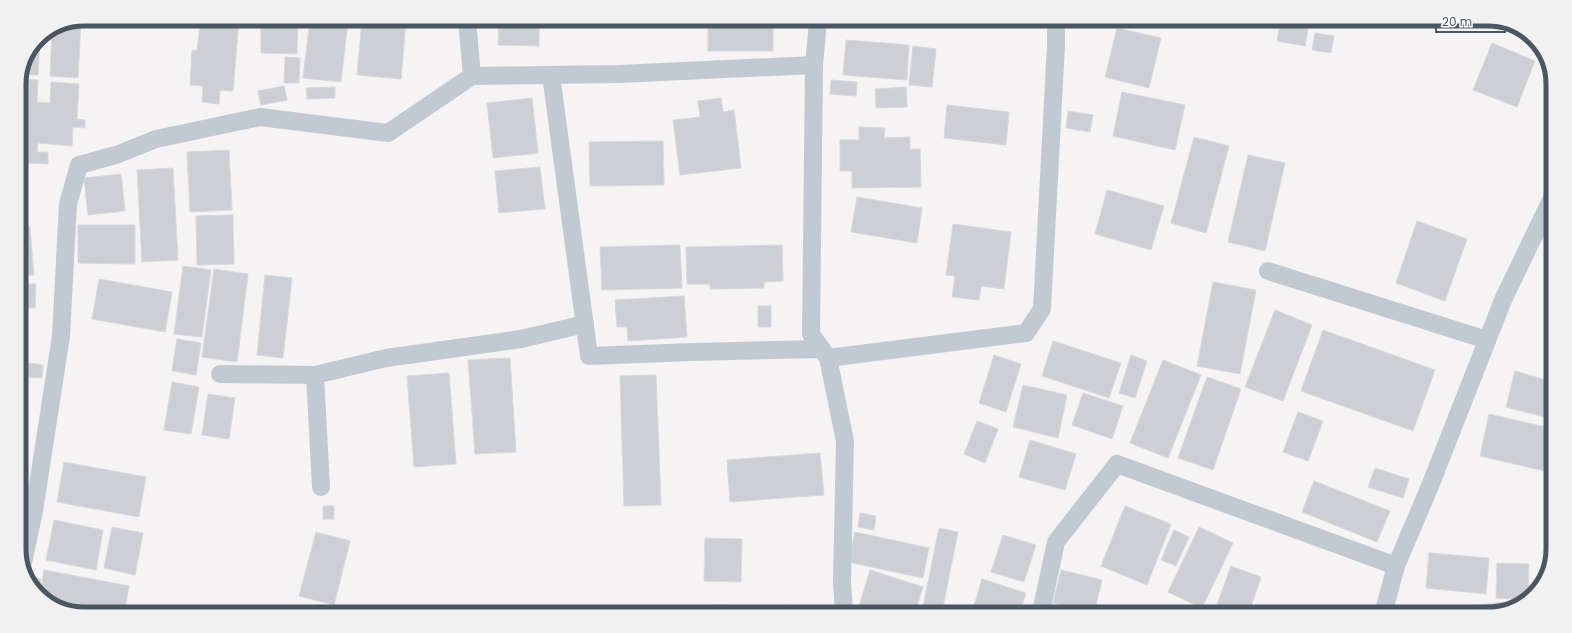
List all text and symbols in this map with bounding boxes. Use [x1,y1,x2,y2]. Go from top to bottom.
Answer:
scale bar [1436,8,1505,34]
text: 20 m [1442,13,1472,30]

